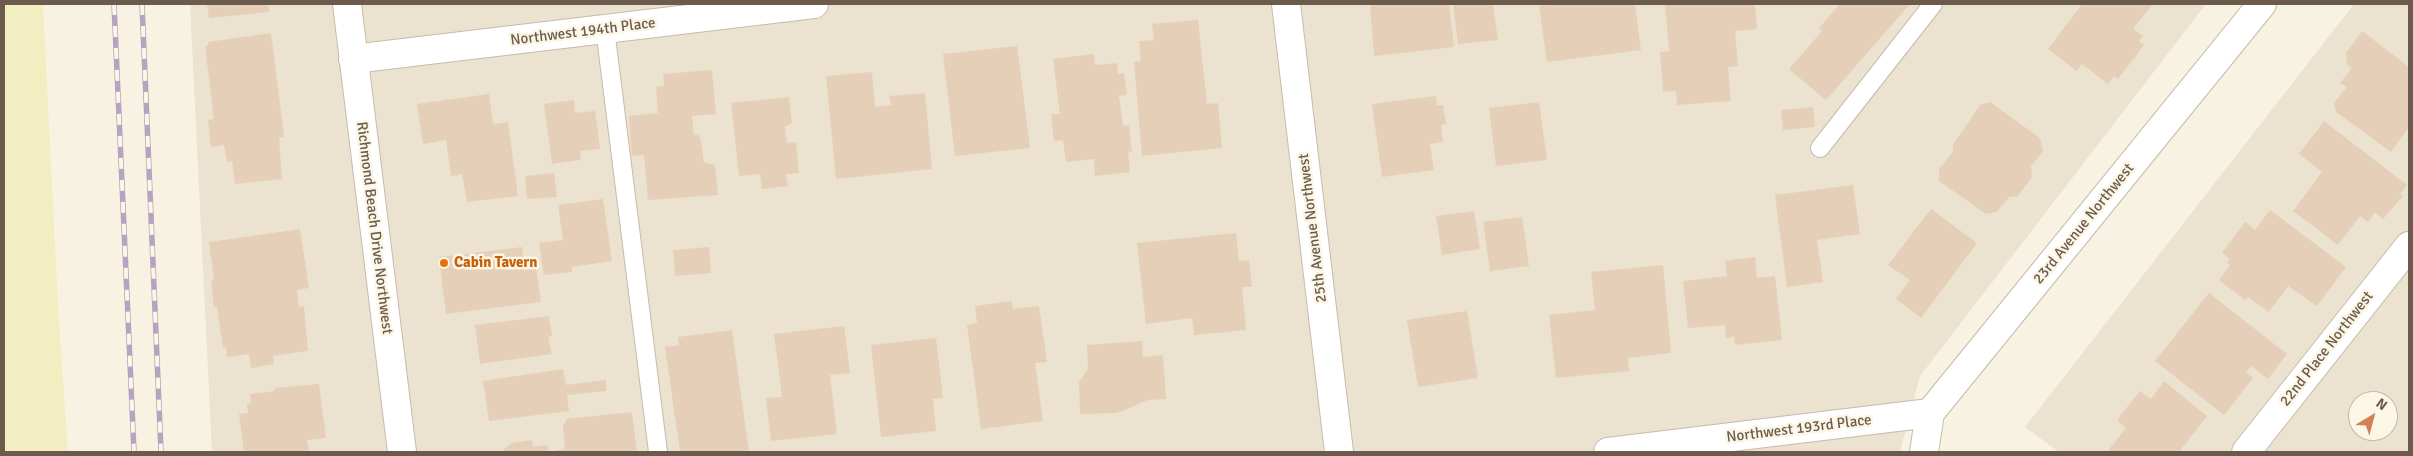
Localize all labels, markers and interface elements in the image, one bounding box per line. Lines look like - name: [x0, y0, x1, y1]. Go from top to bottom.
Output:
- street label: Northwest 194th Place: [509, 14, 657, 50]
- street label: Richmond Beach Drive Northwest: [352, 121, 396, 335]
- street label: 25th Avenue Northwest: [1295, 152, 1331, 304]
- street label: 23rd Avenue Northwest: [2030, 160, 2138, 288]
- place label: Cabin Tavern: [454, 254, 538, 272]
- marker: Cabin Tavern: [438, 257, 450, 269]
- street label: 22nd Place Northwest: [2277, 288, 2377, 410]
- north arrow: [2348, 391, 2398, 441]
- text: N: [2373, 395, 2391, 414]
- street label: Northwest 193rd Place: [1725, 411, 1873, 447]

